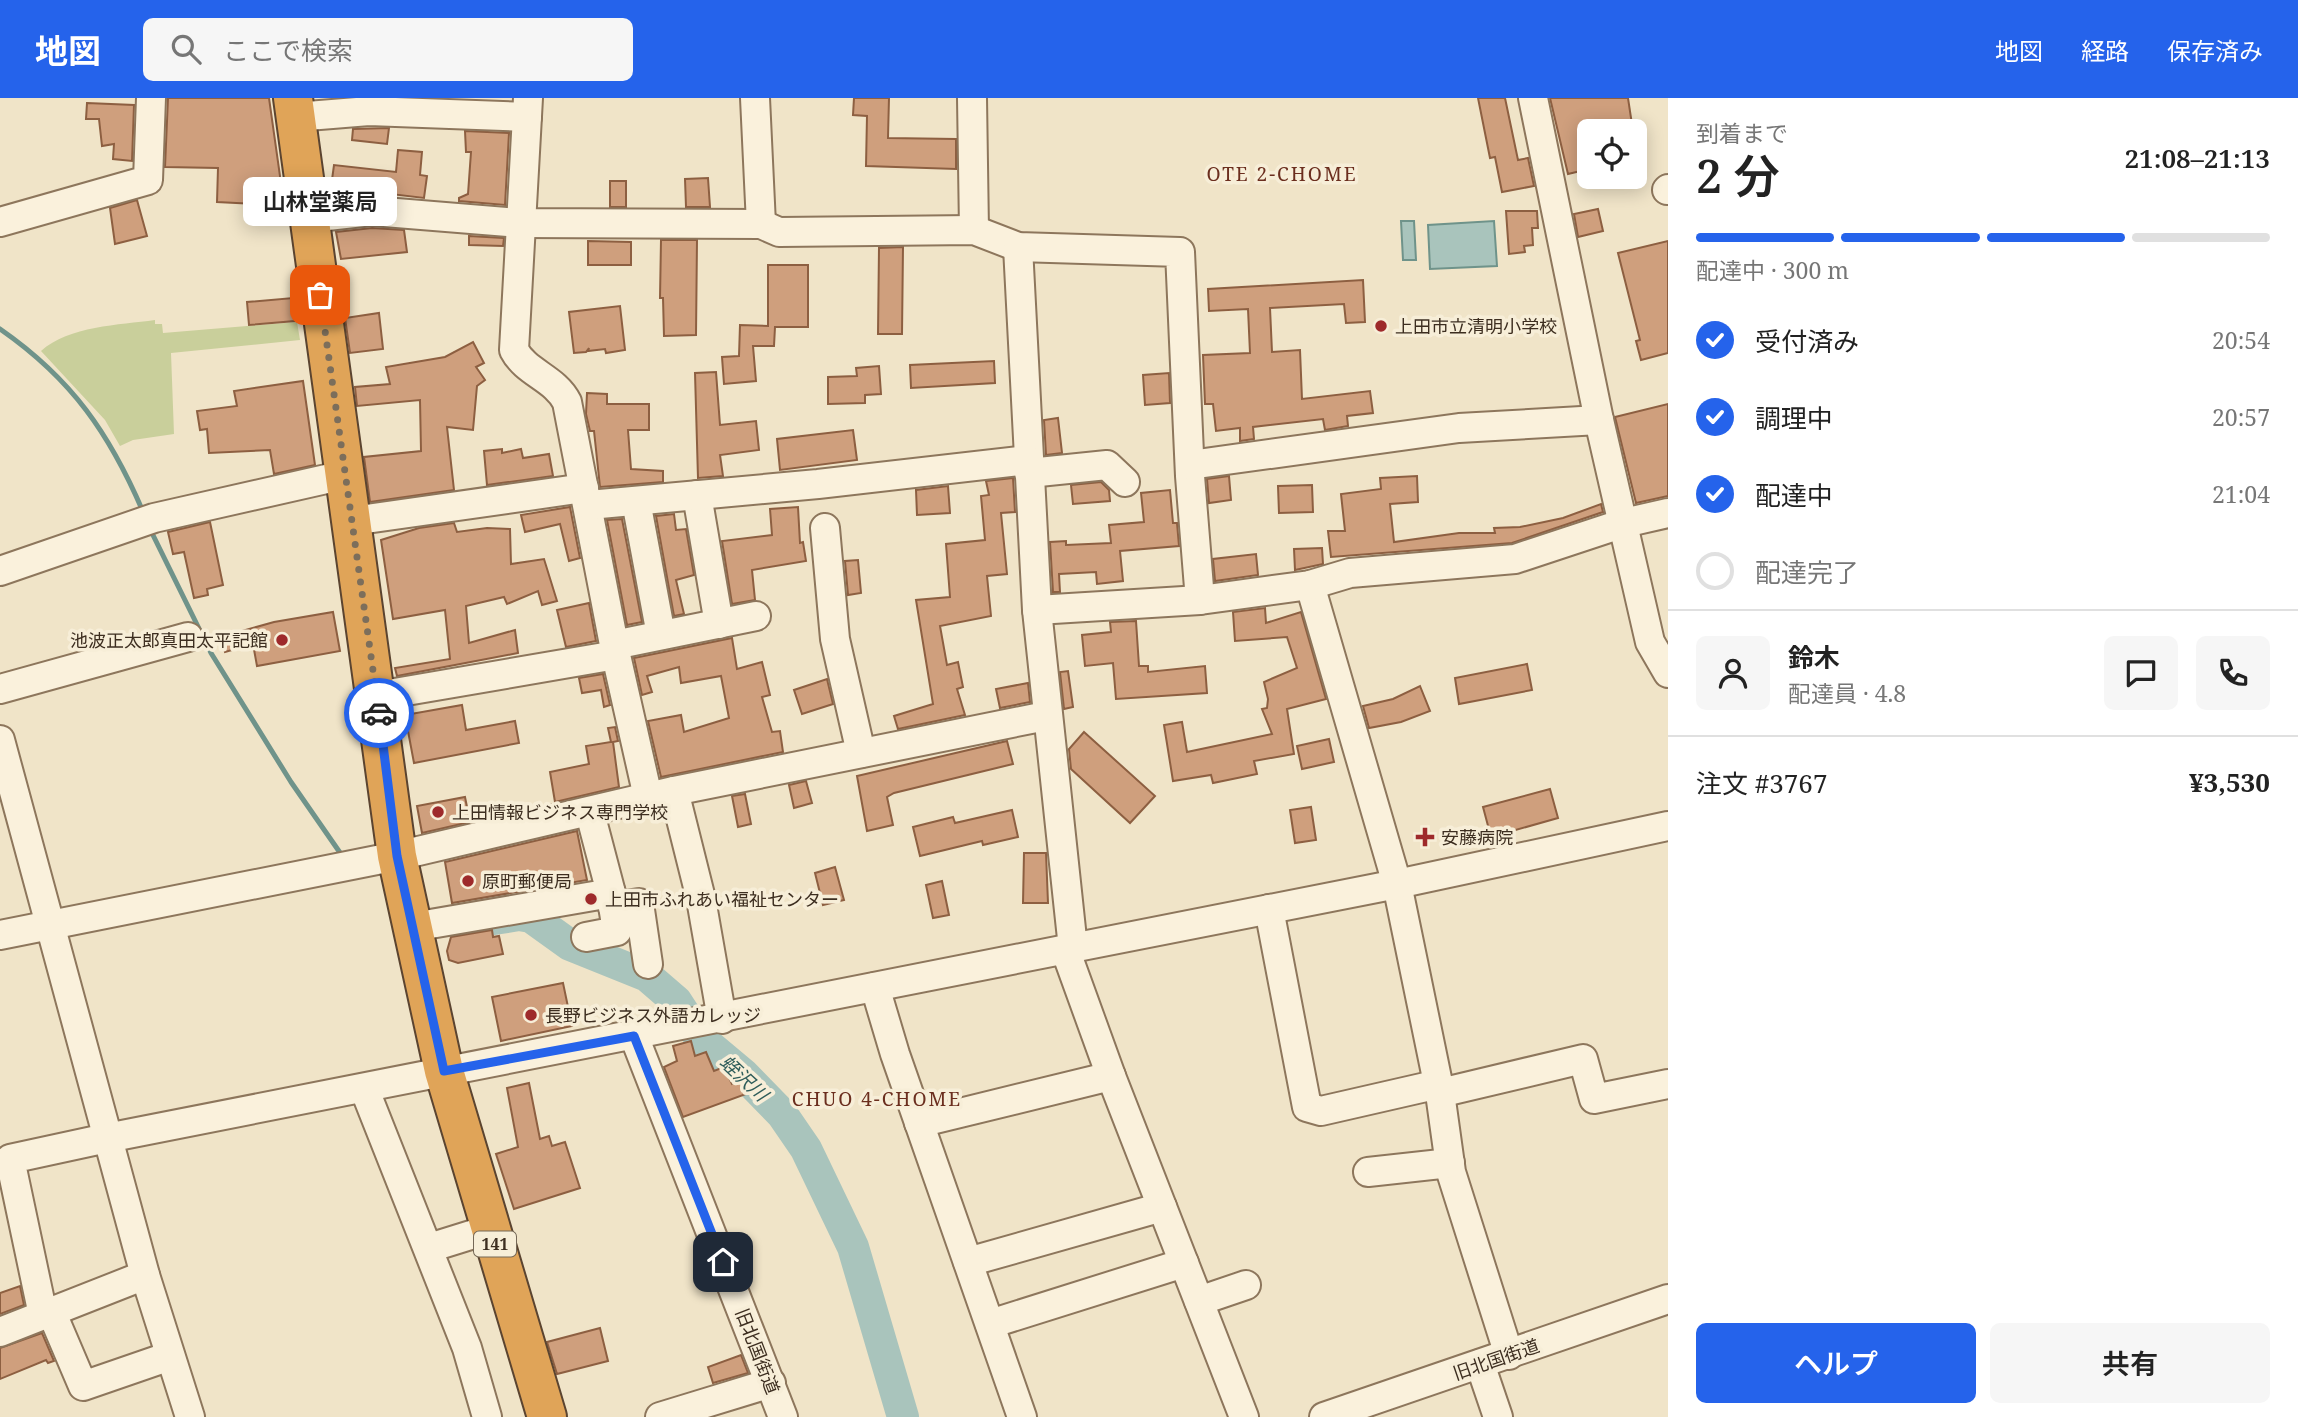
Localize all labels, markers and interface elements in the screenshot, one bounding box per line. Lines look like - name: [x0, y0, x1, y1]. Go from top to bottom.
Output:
- search box: [143, 18, 633, 81]
- text: 地図: [35, 28, 101, 73]
- icon: search: [167, 30, 205, 68]
- text: ここで検索: [223, 32, 353, 68]
- text: 地図: [1995, 34, 2043, 67]
- text: 経路: [2081, 34, 2129, 67]
- text: 保存済み: [2167, 34, 2263, 67]
- text: 到着まで: [1696, 117, 1788, 149]
- map controls: [1577, 119, 1647, 189]
- button: locate: [1577, 119, 1647, 189]
- text: 21:08–21:13: [2124, 140, 2270, 176]
- text: 2 分: [1696, 144, 1780, 206]
- district label: OTE 2-CHOME: [1206, 161, 1358, 187]
- callout: 山林堂薬局: [243, 176, 397, 225]
- text: 山林堂薬局: [263, 185, 378, 217]
- text: 配達中 · 300 m: [1696, 254, 1849, 286]
- pin: [290, 265, 350, 325]
- icon: bag: [301, 276, 339, 314]
- place label: 上田市立清明小学校: [1395, 314, 1557, 338]
- marker: 上田市立清明小学校: [1373, 318, 1389, 334]
- icon: check: [1696, 321, 1734, 359]
- text: 受付済み: [1755, 323, 1859, 359]
- text: 20:54: [2212, 324, 2270, 356]
- icon: check: [1696, 398, 1734, 436]
- text: 調理中: [1755, 400, 1833, 436]
- text: 20:57: [2212, 401, 2270, 433]
- icon: check: [1696, 475, 1734, 513]
- text: 配達中: [1755, 477, 1833, 513]
- text: 21:04: [2212, 478, 2270, 510]
- text: 配達完了: [1755, 554, 1859, 590]
- place label: 池波正太郎真田太平記館: [70, 628, 268, 652]
- marker: 池波正太郎真田太平記館: [274, 632, 290, 648]
- button: person: [1696, 636, 1770, 710]
- button: chat: [2104, 636, 2178, 710]
- button: phone: [2196, 636, 2270, 710]
- text: 鈴木: [1788, 639, 1840, 675]
- text: 配達員 · 4.8: [1788, 677, 1906, 709]
- courier: [344, 678, 414, 748]
- icon: car: [360, 694, 398, 732]
- text: ¥3,530: [2189, 764, 2270, 800]
- text: 注文 #3767: [1696, 765, 1827, 801]
- place label: 上田情報ビジネス専門学校: [452, 800, 668, 824]
- marker: 上田情報ビジネス専門学校: [430, 804, 446, 820]
- place label: 安藤病院: [1441, 825, 1513, 849]
- marker: 安藤病院: [1415, 827, 1435, 847]
- place label: 原町郵便局: [482, 869, 572, 893]
- marker: 原町郵便局: [460, 873, 476, 889]
- place label: 上田市ふれあい福祉センター: [605, 887, 839, 911]
- marker: 上田市ふれあい福祉センター: [583, 891, 599, 907]
- place label: 長野ビジネス外語カレッジ: [545, 1003, 761, 1027]
- marker: 長野ビジネス外語カレッジ: [523, 1007, 539, 1023]
- water label: 蛭沢川: [714, 1049, 775, 1108]
- district label: CHUO 4-CHOME: [792, 1086, 962, 1112]
- road number: 141: [474, 1232, 516, 1256]
- pin: [693, 1232, 753, 1292]
- icon: home: [704, 1243, 742, 1281]
- street label: 旧北国街道: [731, 1305, 785, 1397]
- button: ヘルプ: [1696, 1323, 1976, 1403]
- button: 共有: [1990, 1323, 2270, 1403]
- street label: 旧北国街道: [1450, 1333, 1542, 1385]

